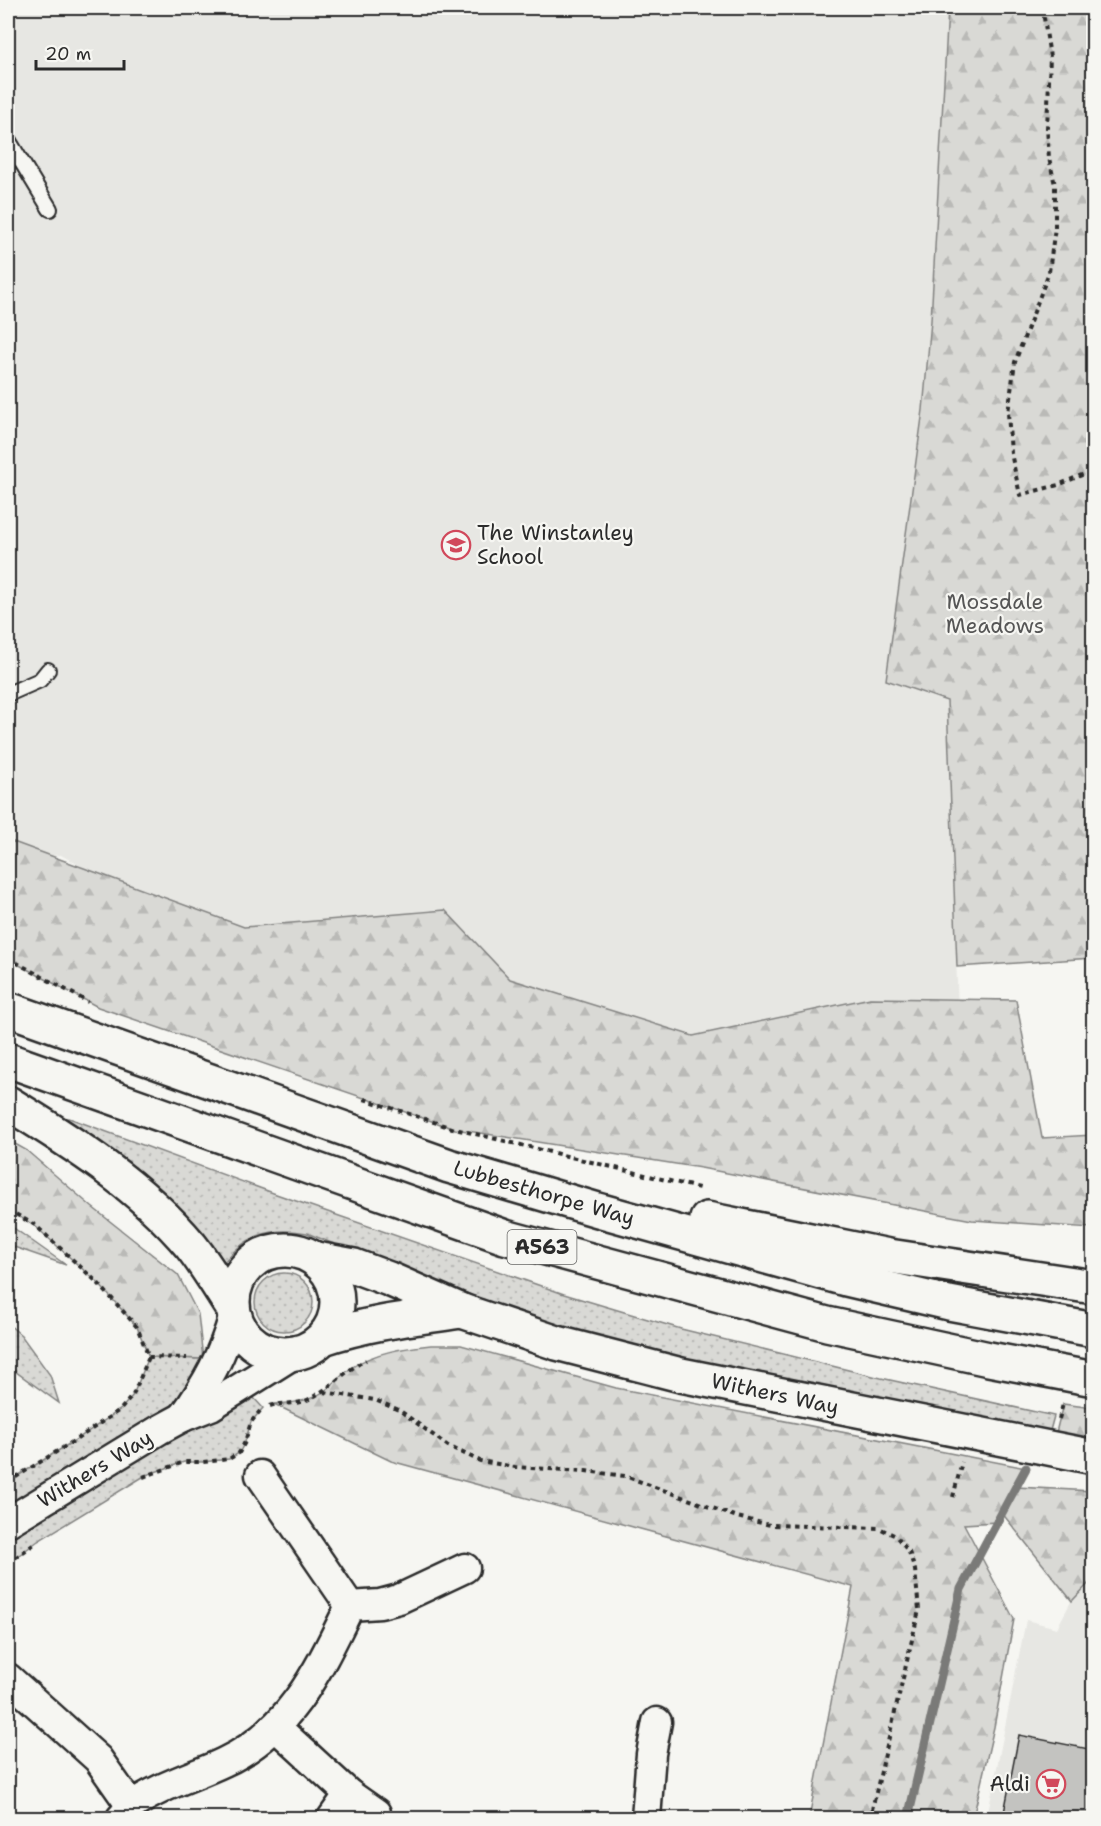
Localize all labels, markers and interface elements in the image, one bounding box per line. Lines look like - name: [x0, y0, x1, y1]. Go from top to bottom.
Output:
- scale bar: [36, 33, 124, 71]
- text: 20 m: [45, 42, 91, 66]
- place label: The Winstanley School: [477, 519, 634, 571]
- school or university icon: The Winstanley School: [440, 529, 472, 561]
- park label: Mossdale Meadows: [946, 588, 1044, 640]
- street label: Lubbesthorpe Way: [450, 1154, 638, 1232]
- road number: A563: [508, 1230, 576, 1264]
- street label: Withers Way: [709, 1367, 841, 1421]
- street label: Withers Way: [32, 1424, 158, 1514]
- supermarket icon: Aldi: [1035, 1768, 1067, 1800]
- place label: Aldi: [990, 1770, 1030, 1798]

